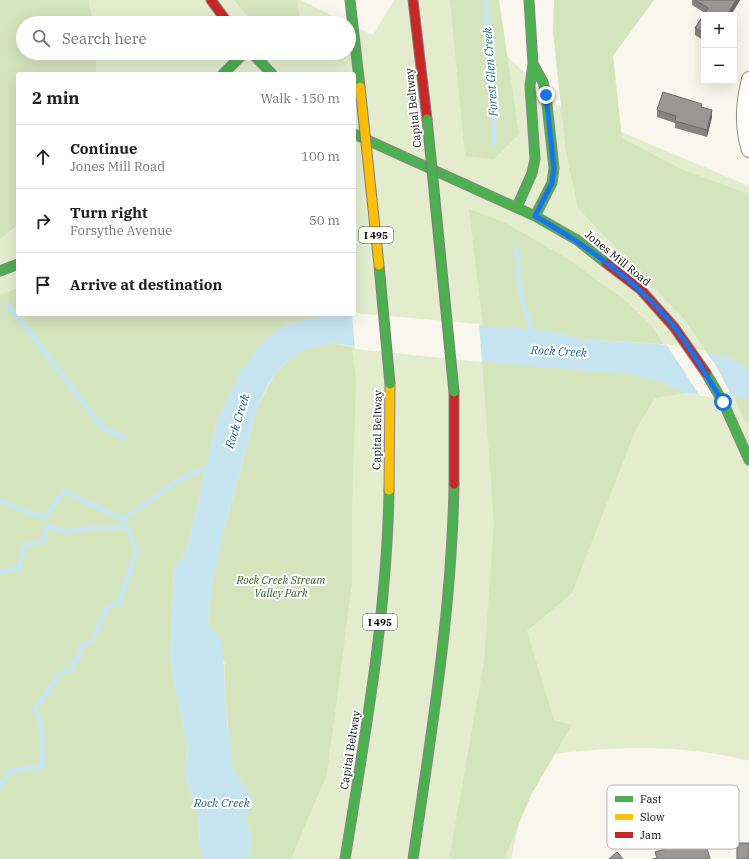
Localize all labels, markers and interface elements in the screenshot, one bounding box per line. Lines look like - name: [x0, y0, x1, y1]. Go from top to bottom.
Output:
- map controls: [701, 12, 737, 84]
- button: +: [701, 12, 737, 48]
- search box: [16, 16, 356, 60]
- water label: Forest Glen Creek: [479, 26, 501, 118]
- icon: search: [30, 27, 52, 49]
- text: Search here: [62, 29, 147, 48]
- button: −: [701, 48, 737, 84]
- street label: Capital Beltway: [402, 68, 424, 148]
- route end: [537, 86, 555, 104]
- text: 2 min: [32, 87, 80, 109]
- text: Walk · 150 m: [261, 90, 340, 107]
- text: Continue: [70, 139, 137, 158]
- icon: ahead: [32, 146, 54, 168]
- text: 100 m: [301, 148, 340, 165]
- text: Jones Mill Road: [70, 158, 165, 175]
- text: Turn right: [70, 203, 148, 222]
- icon: right: [32, 210, 54, 232]
- text: 50 m: [309, 212, 340, 229]
- text: Forsythe Avenue: [70, 222, 172, 239]
- road number: I 495: [359, 227, 393, 243]
- street label: Jones Mill Road: [582, 227, 654, 289]
- icon: arrive: [32, 274, 54, 296]
- text: Arrive at destination: [70, 275, 222, 294]
- water label: Rock Creek: [529, 342, 588, 360]
- street label: Capital Beltway: [369, 390, 385, 470]
- water label: Rock Creek: [221, 391, 253, 451]
- route start: [714, 393, 732, 411]
- park label: Rock Creek Stream Valley Park: [236, 573, 326, 600]
- road number: I 495: [363, 614, 397, 630]
- street label: Capital Beltway: [337, 709, 363, 790]
- legend: [607, 785, 739, 849]
- text: Fast: [640, 792, 662, 806]
- water label: Rock Creek: [193, 795, 251, 810]
- text: Slow: [640, 810, 665, 824]
- text: Jam: [640, 828, 662, 842]

